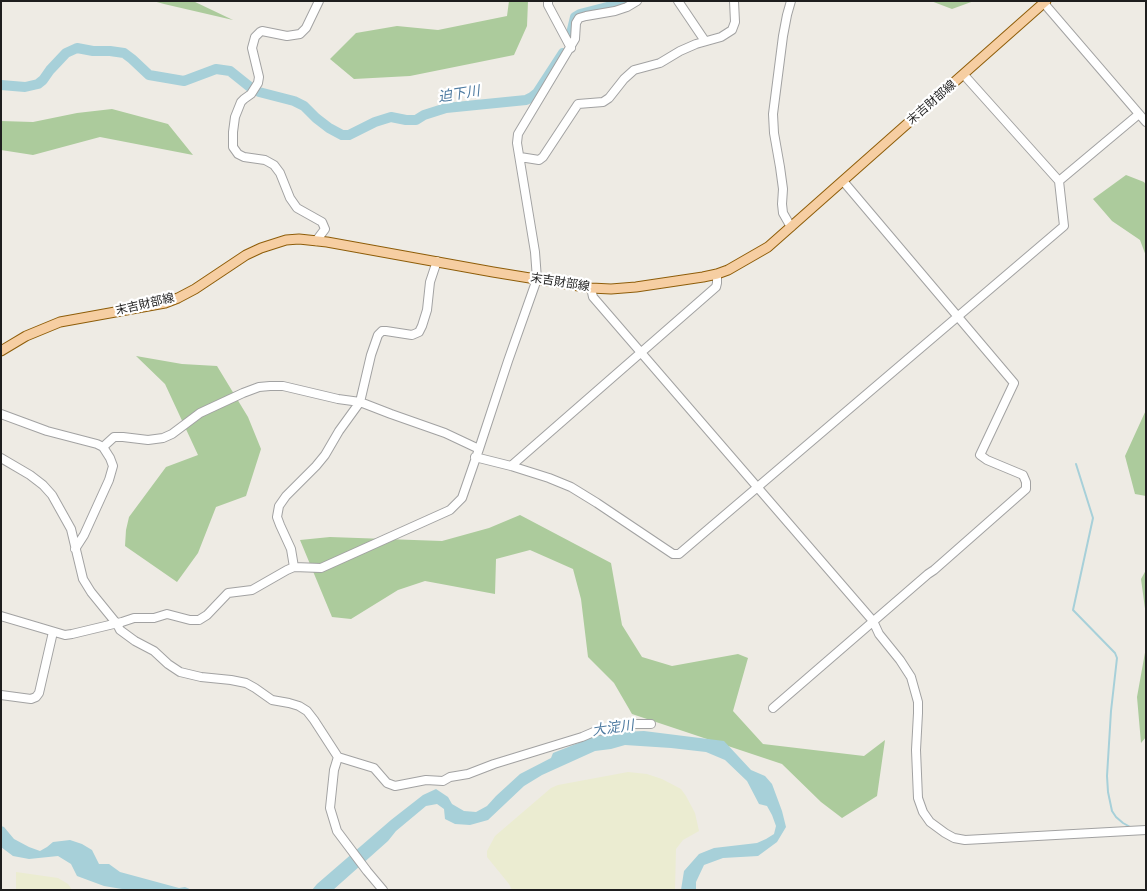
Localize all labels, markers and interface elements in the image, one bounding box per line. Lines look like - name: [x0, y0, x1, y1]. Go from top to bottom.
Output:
- street label: 末吉財部線: [905, 78, 959, 128]
- water label: 迫下川: [437, 83, 481, 107]
- street label: 末吉財部線: [529, 271, 591, 295]
- street label: 末吉財部線: [114, 291, 176, 319]
- water label: 大淀川: [591, 718, 635, 740]

